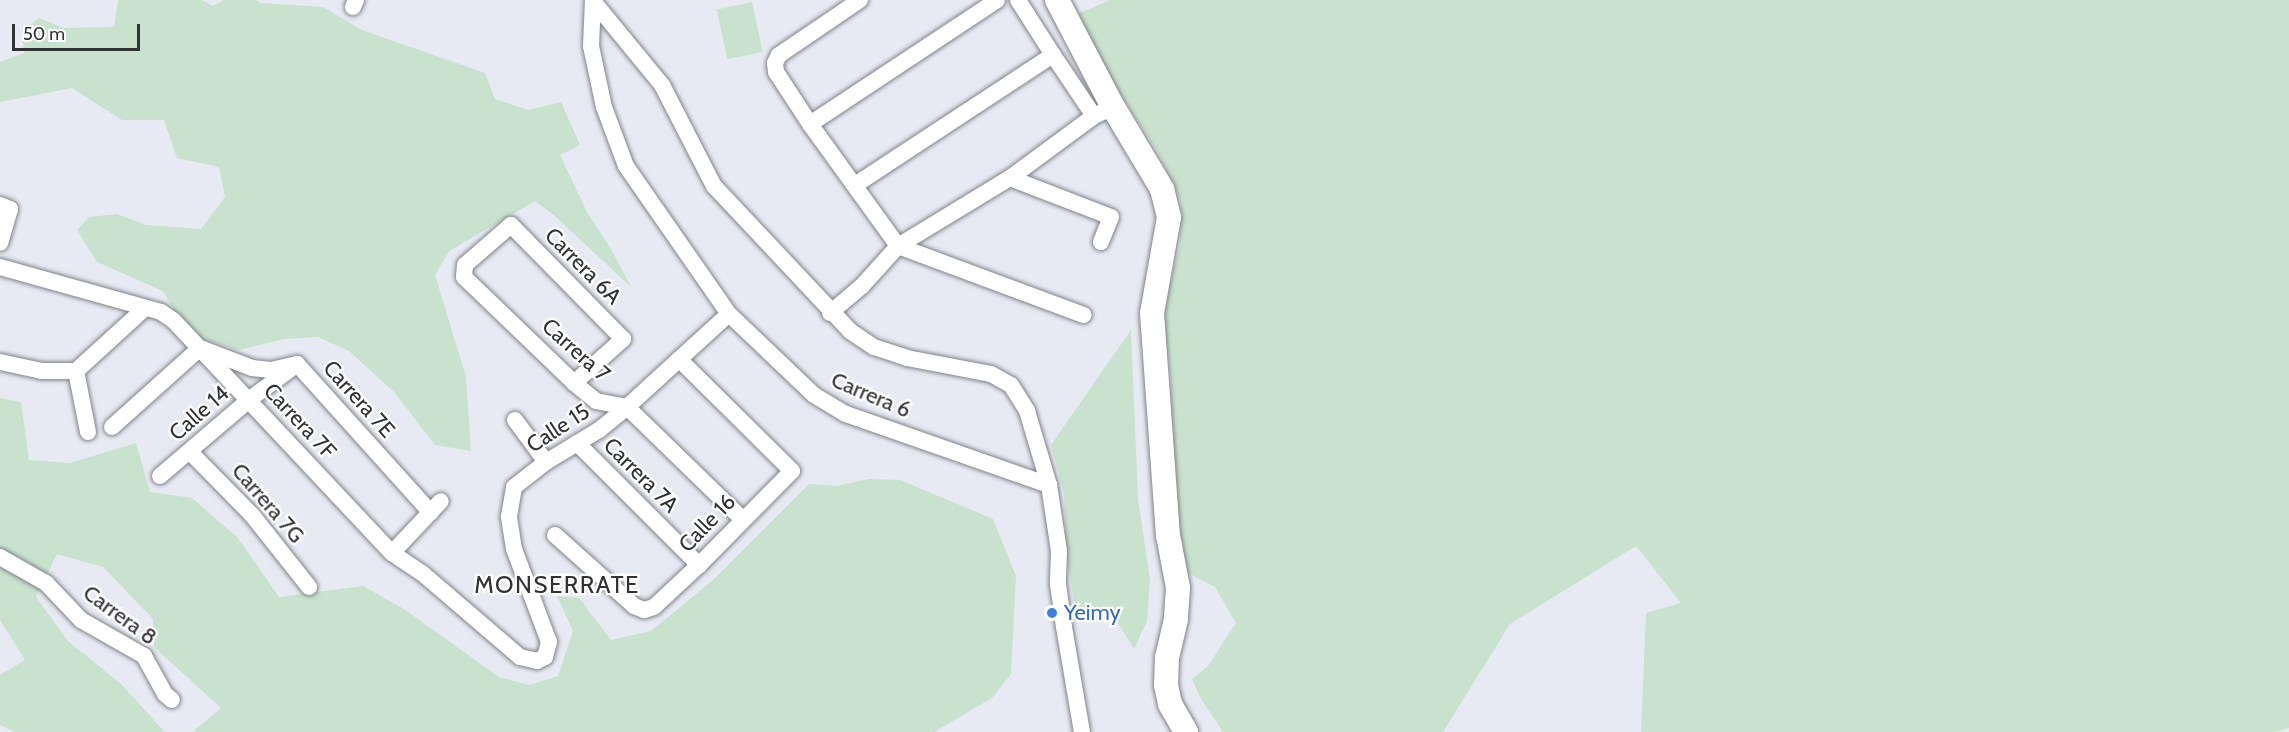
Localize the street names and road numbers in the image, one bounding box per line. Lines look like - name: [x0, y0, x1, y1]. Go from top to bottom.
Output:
- street label: Carrera 6A: [539, 222, 627, 310]
- street label: Carrera 7: [537, 313, 615, 387]
- street label: Carrera 7E: [318, 355, 400, 443]
- street label: Carrera 6: [827, 366, 915, 424]
- street label: Carrera 7F: [258, 378, 342, 464]
- street label: Calle 14: [164, 380, 234, 446]
- street label: Calle 15: [522, 398, 594, 458]
- street label: Carrera 7A: [598, 432, 684, 518]
- street label: Carrera 7G: [226, 458, 310, 548]
- street label: Calle 16: [673, 489, 741, 557]
- street label: Carrera 8: [78, 579, 162, 651]

